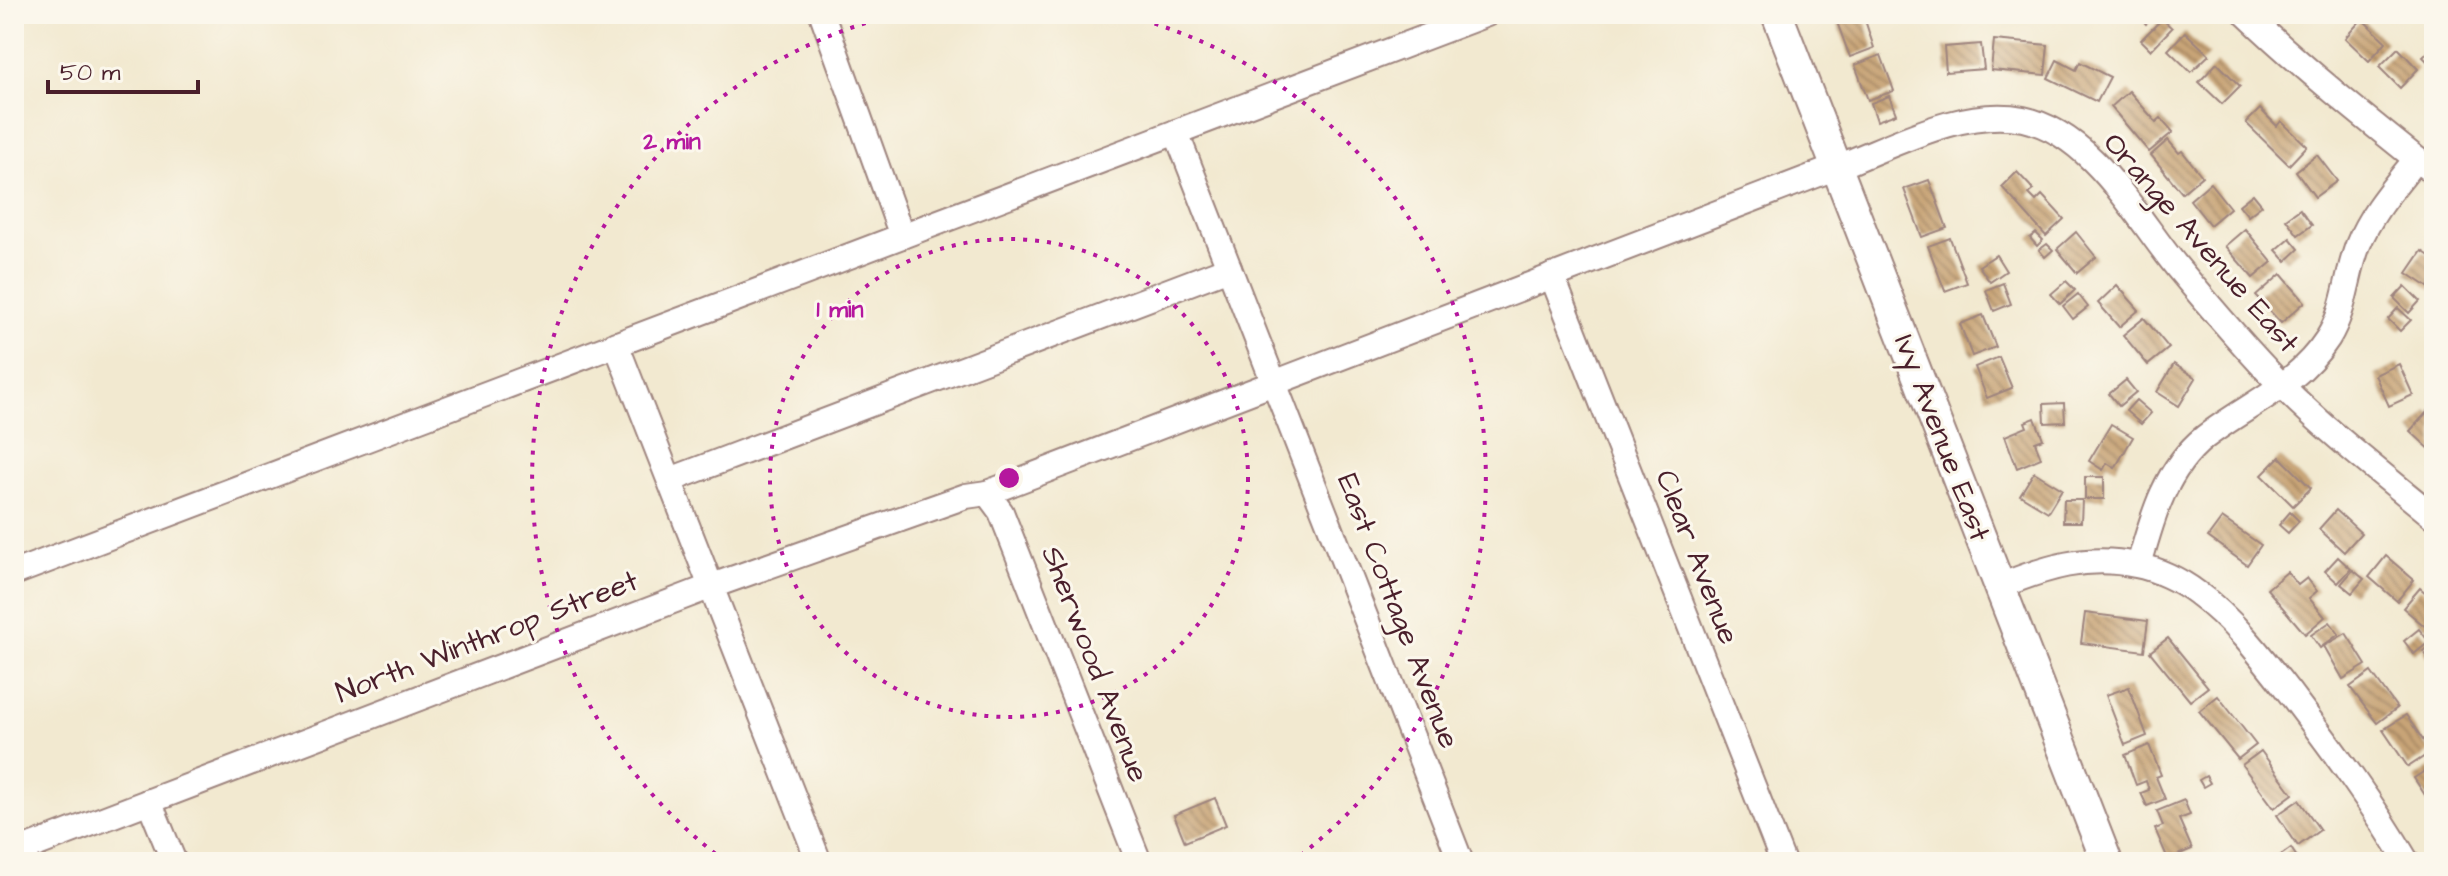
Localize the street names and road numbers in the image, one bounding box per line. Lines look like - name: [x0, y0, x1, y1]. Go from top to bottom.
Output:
- street label: Orange Avenue East: [2092, 123, 2309, 363]
- street label: Ivy Avenue East: [1882, 329, 2001, 548]
- street label: Clear Avenue: [1645, 464, 1749, 650]
- street label: East Cottage Avenue: [1325, 468, 1470, 755]
- street label: Sherwood Avenue: [1031, 540, 1159, 788]
- street label: North Winthrop Street: [330, 560, 644, 714]

